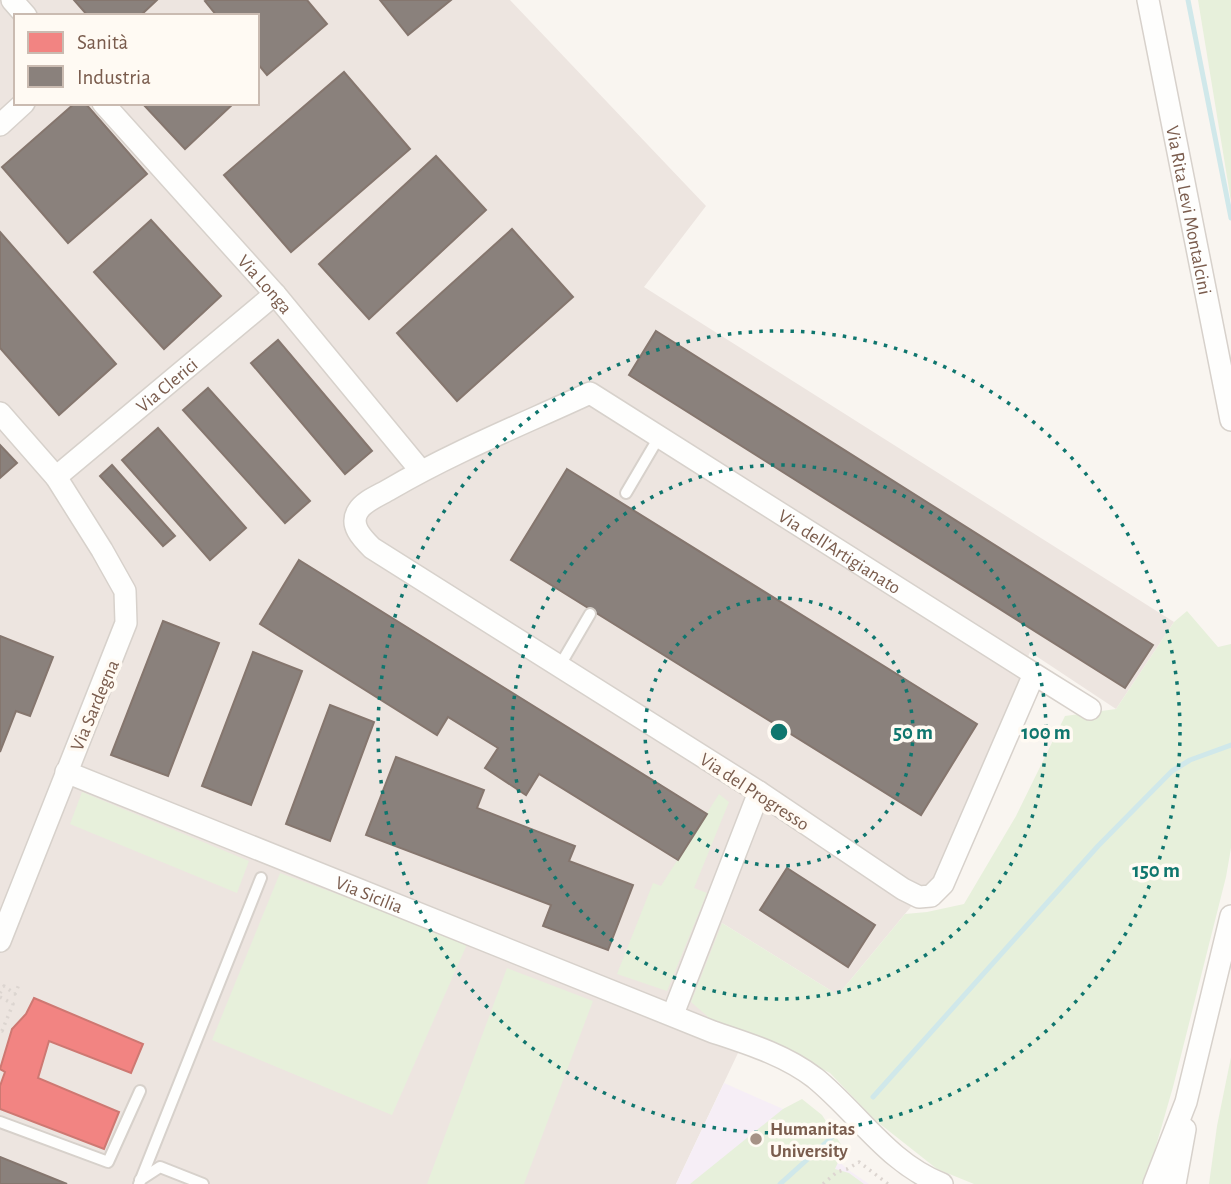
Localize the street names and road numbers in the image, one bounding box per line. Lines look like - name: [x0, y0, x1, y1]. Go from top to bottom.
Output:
- street label: Via Rita Levi Montalcini: [1162, 124, 1214, 296]
- street label: Via Longa: [233, 252, 295, 318]
- street label: Via Clerici: [133, 355, 202, 417]
- street label: Via dell'Artigianato: [774, 507, 904, 598]
- street label: Via Sardegna: [68, 657, 123, 754]
- street label: Via del Progresso: [696, 750, 812, 835]
- street label: Via Sicilia: [332, 873, 405, 917]

